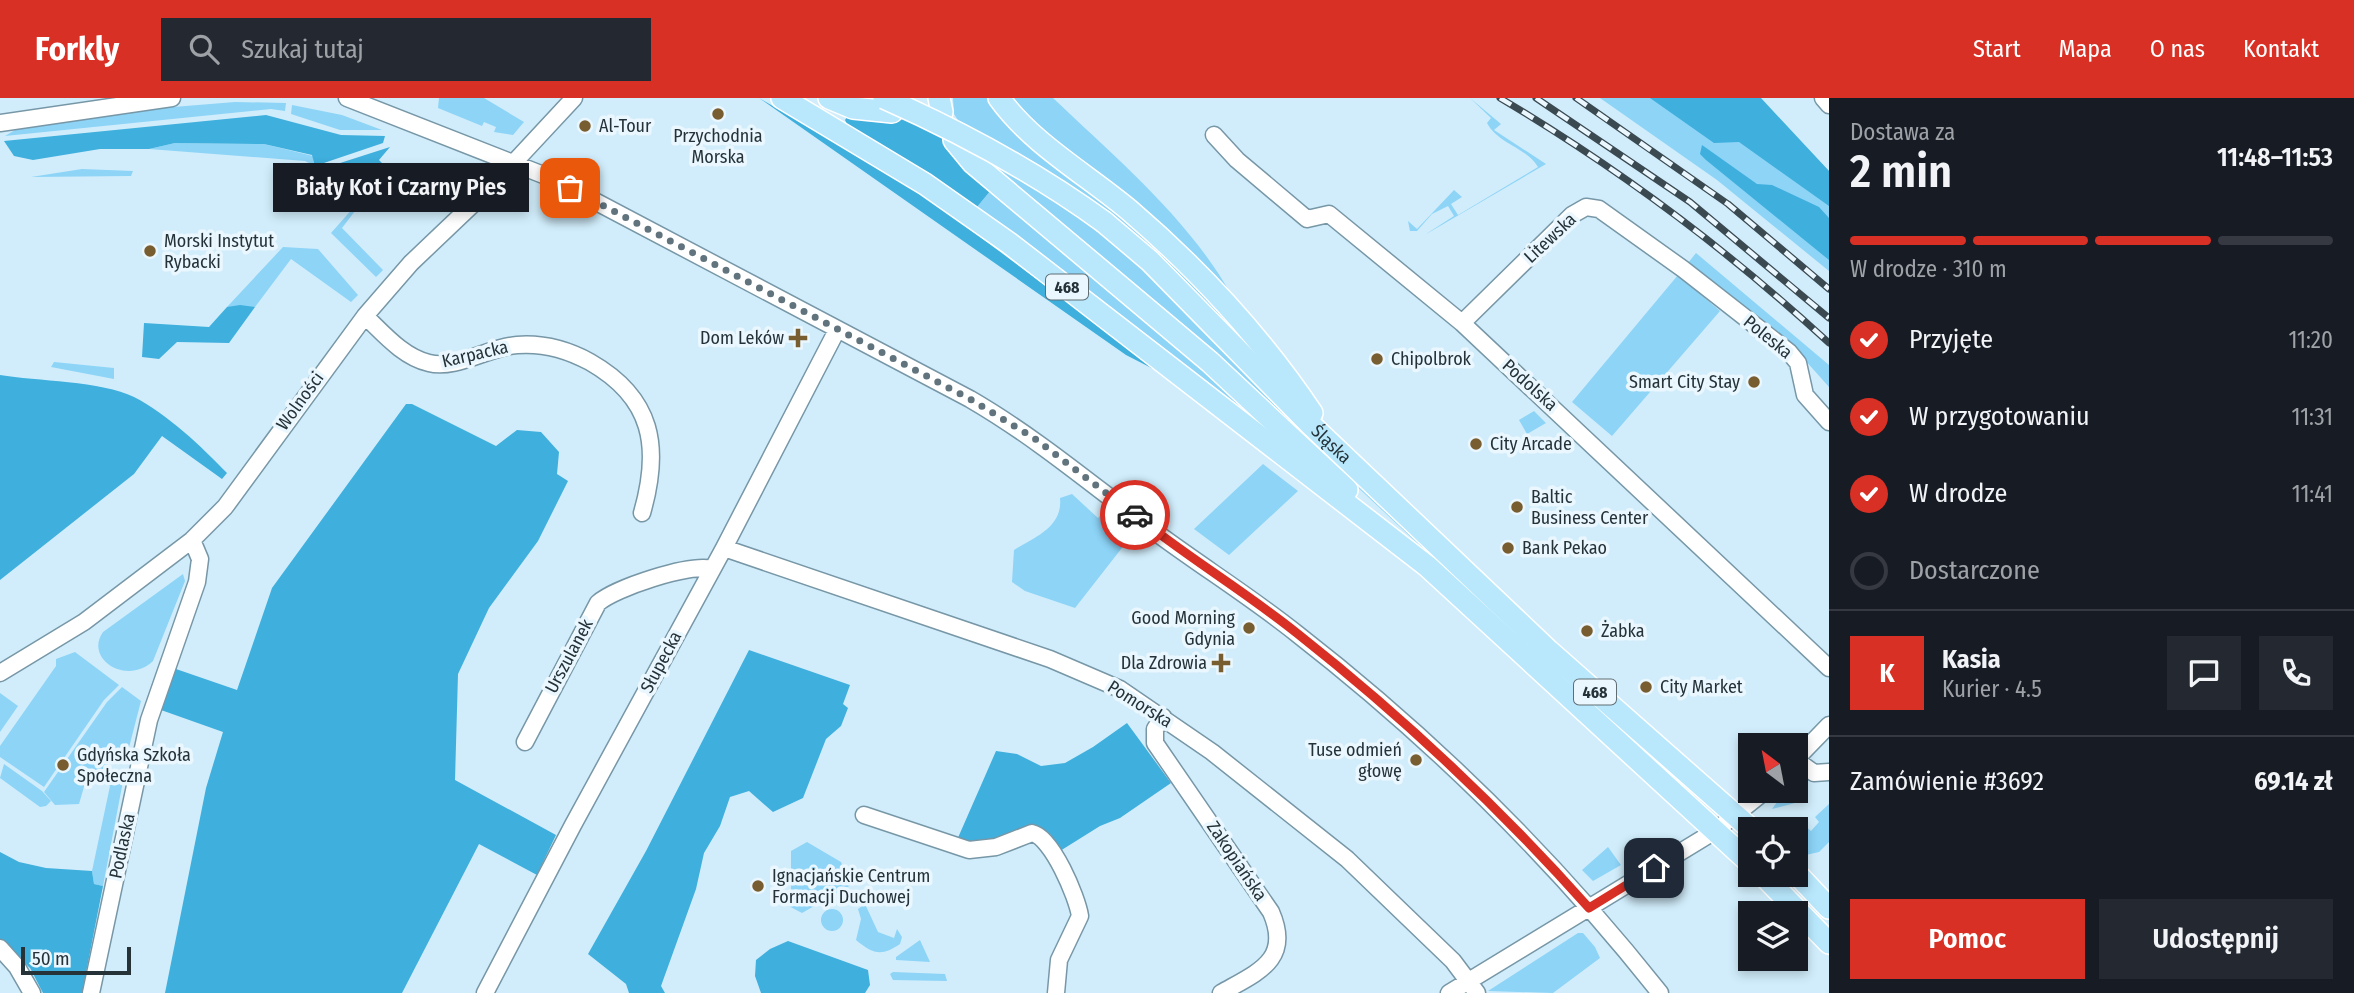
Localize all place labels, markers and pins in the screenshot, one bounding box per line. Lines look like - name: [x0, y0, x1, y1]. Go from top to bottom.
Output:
- marker: Przychodnia Morska: [710, 106, 726, 122]
- place label: Al-Tour: [599, 115, 652, 137]
- marker: Al-Tour: [577, 118, 593, 134]
- place label: Przychodnia Morska: [673, 125, 763, 168]
- pin: [540, 158, 600, 218]
- callout: Biały Kot i Czarny Pies: [272, 164, 528, 212]
- place label: Morski Instytut Rybacki: [164, 230, 274, 273]
- marker: Morski Instytut Rybacki: [142, 243, 158, 259]
- place label: Dom Leków: [700, 327, 784, 349]
- marker: Dom Leków: [790, 330, 806, 346]
- place label: Chipolbrok: [1391, 348, 1472, 370]
- marker: Chipolbrok: [1369, 351, 1385, 367]
- place label: Smart City Stay: [1629, 371, 1740, 393]
- marker: Smart City Stay: [1746, 374, 1762, 390]
- place label: City Arcade: [1490, 433, 1572, 455]
- marker: City Arcade: [1468, 436, 1484, 452]
- place label: Baltic Business Center: [1531, 486, 1649, 529]
- marker: Baltic Business Center: [1509, 499, 1525, 515]
- place label: Bank Pekao: [1522, 537, 1607, 559]
- marker: Bank Pekao: [1500, 540, 1516, 556]
- place label: Good Morning Gdynia: [1131, 607, 1236, 650]
- marker: Good Morning Gdynia: [1241, 620, 1257, 636]
- place label: Żabka: [1601, 620, 1645, 642]
- marker: Żabka: [1579, 623, 1595, 639]
- place label: Dla Zdrowia: [1121, 652, 1207, 674]
- marker: Dla Zdrowia: [1213, 655, 1229, 671]
- place label: City Market: [1660, 676, 1743, 698]
- marker: City Market: [1638, 679, 1654, 695]
- place label: Tuse odmień głowę: [1308, 739, 1402, 782]
- place label: Gdyńska Szkoła Społeczna: [77, 744, 191, 787]
- marker: Tuse odmień głowę: [1408, 752, 1424, 768]
- marker: Gdyńska Szkoła Społeczna: [55, 757, 71, 773]
- pin: [1624, 838, 1684, 898]
- place label: Ignacjańskie Centrum Formacji Duchowej: [772, 865, 930, 908]
- marker: Ignacjańskie Centrum Formacji Duchowej: [750, 878, 766, 894]

